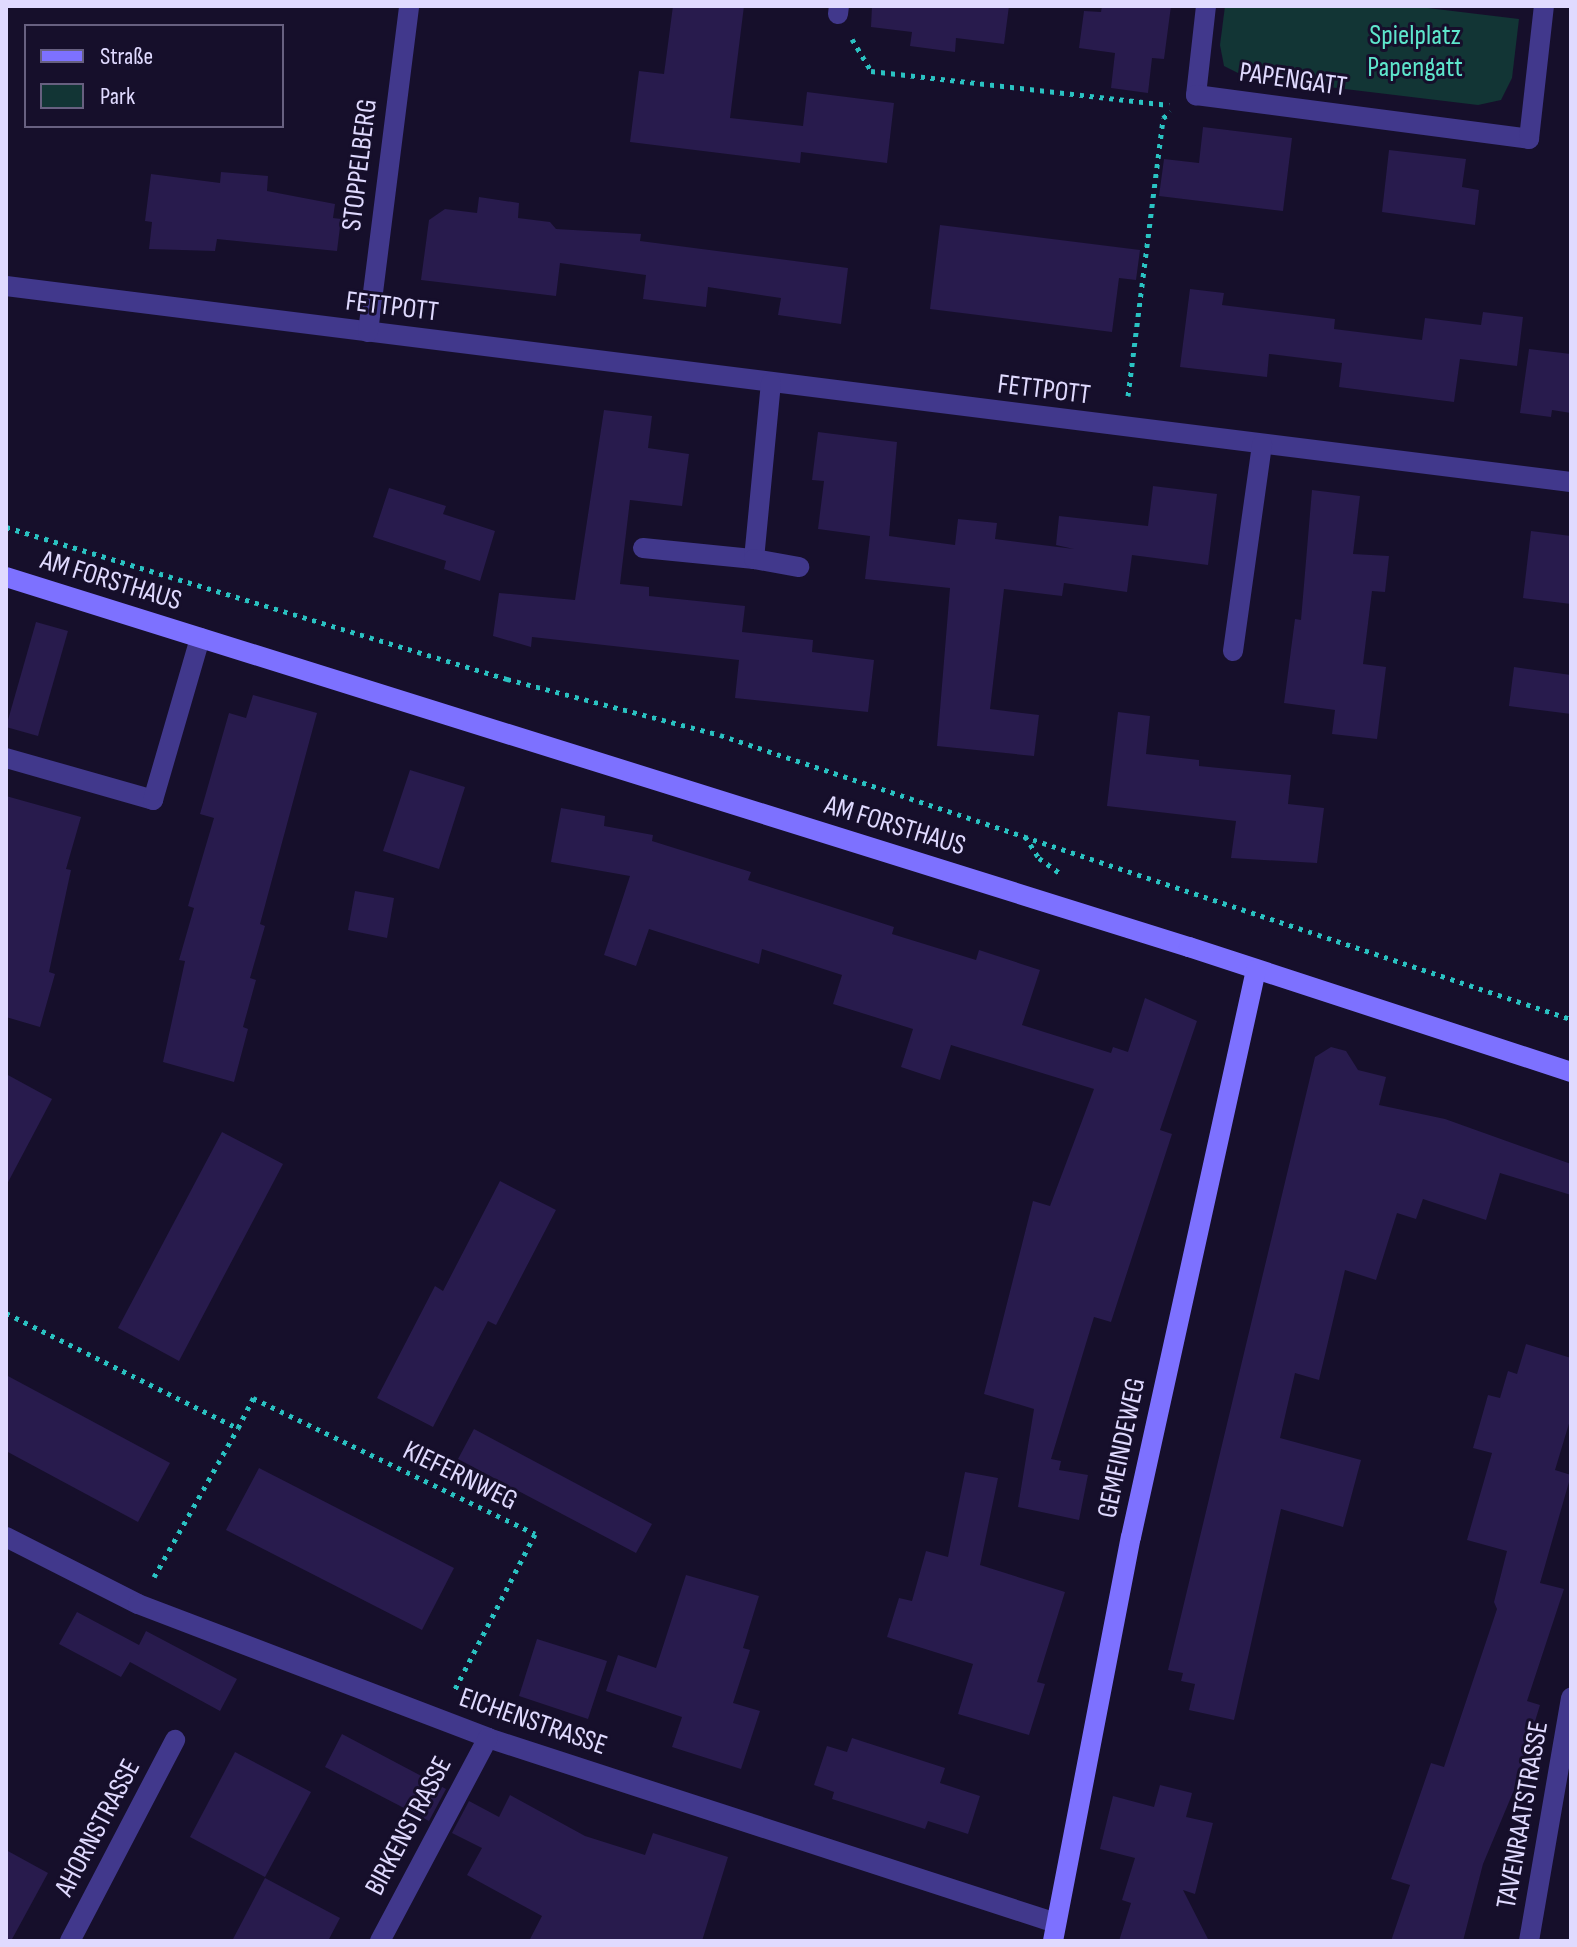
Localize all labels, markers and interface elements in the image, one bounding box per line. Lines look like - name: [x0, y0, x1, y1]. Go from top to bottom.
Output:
- park label: Spielplatz Papengatt: [1367, 19, 1463, 85]
- legend: [24, 24, 284, 128]
- text: Straße: [100, 42, 153, 71]
- street label: PAPENGATT: [1237, 56, 1349, 104]
- text: Park: [100, 82, 135, 111]
- street label: STOPPELBERG: [335, 97, 385, 233]
- street label: FETTPOTT: [344, 285, 440, 329]
- street label: FETTPOTT: [996, 368, 1092, 412]
- street label: AM FORSTHAUS: [37, 544, 185, 618]
- street label: AM FORSTHAUS: [821, 789, 969, 863]
- street label: GEMEINDEWEG: [1091, 1375, 1153, 1521]
- street label: KIEFERNWEG: [397, 1434, 523, 1518]
- street label: EICHENSTRASSE: [455, 1681, 611, 1763]
- street label: TAVENRAATSTRASSE: [1490, 1719, 1556, 1911]
- street label: BIRKENSTRASSE: [358, 1751, 460, 1901]
- street label: AHORNSTRASSE: [48, 1754, 148, 1902]

